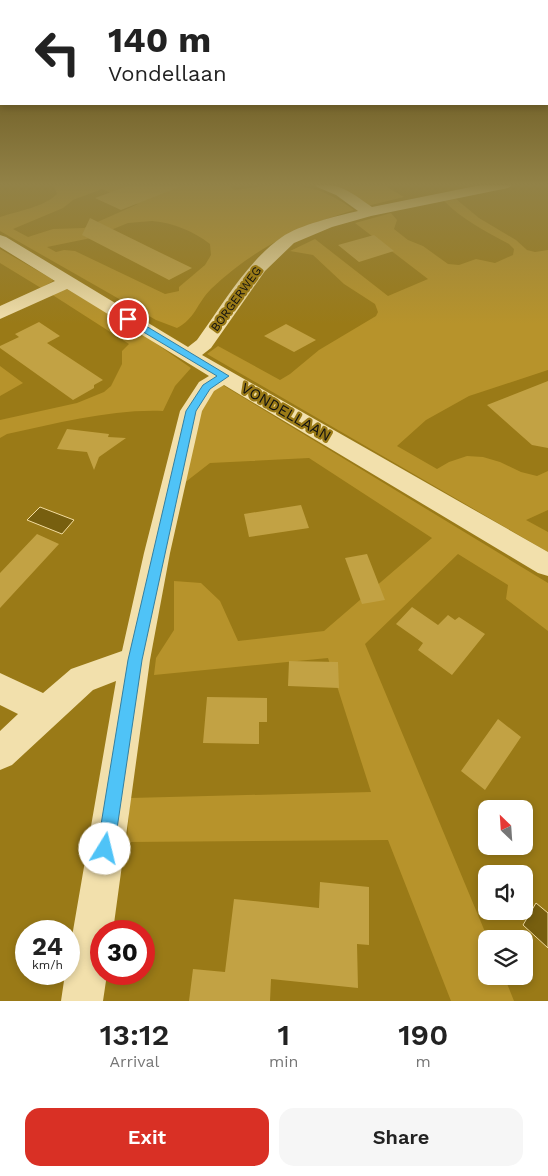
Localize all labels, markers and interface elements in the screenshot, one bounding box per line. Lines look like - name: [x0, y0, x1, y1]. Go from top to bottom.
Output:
- text: 140 m: [108, 19, 211, 61]
- icon: left: [25, 20, 90, 85]
- text: Vondellaan: [108, 61, 227, 86]
- street label: BORGERWEG: [208, 264, 264, 334]
- pin: [107, 298, 149, 340]
- icon: arrive: [114, 305, 142, 333]
- street label: VONDELLAAN: [238, 379, 334, 445]
- north arrow: [478, 800, 532, 855]
- map controls: [478, 800, 533, 985]
- position arrow: [78, 822, 130, 874]
- button: sound: [478, 865, 533, 920]
- speed limit sign: 30: [90, 920, 155, 985]
- button: layers: [478, 930, 533, 985]
- text: 24: [32, 932, 63, 961]
- text: km/h: [32, 958, 63, 972]
- text: 13:12: [100, 1017, 169, 1052]
- text: 1: [277, 1017, 290, 1052]
- text: 190: [398, 1017, 448, 1052]
- text: Arrival: [110, 1052, 159, 1071]
- text: min: [269, 1052, 298, 1071]
- text: m: [416, 1052, 431, 1071]
- button: Exit: [25, 1108, 269, 1166]
- button: Share: [279, 1108, 523, 1166]

